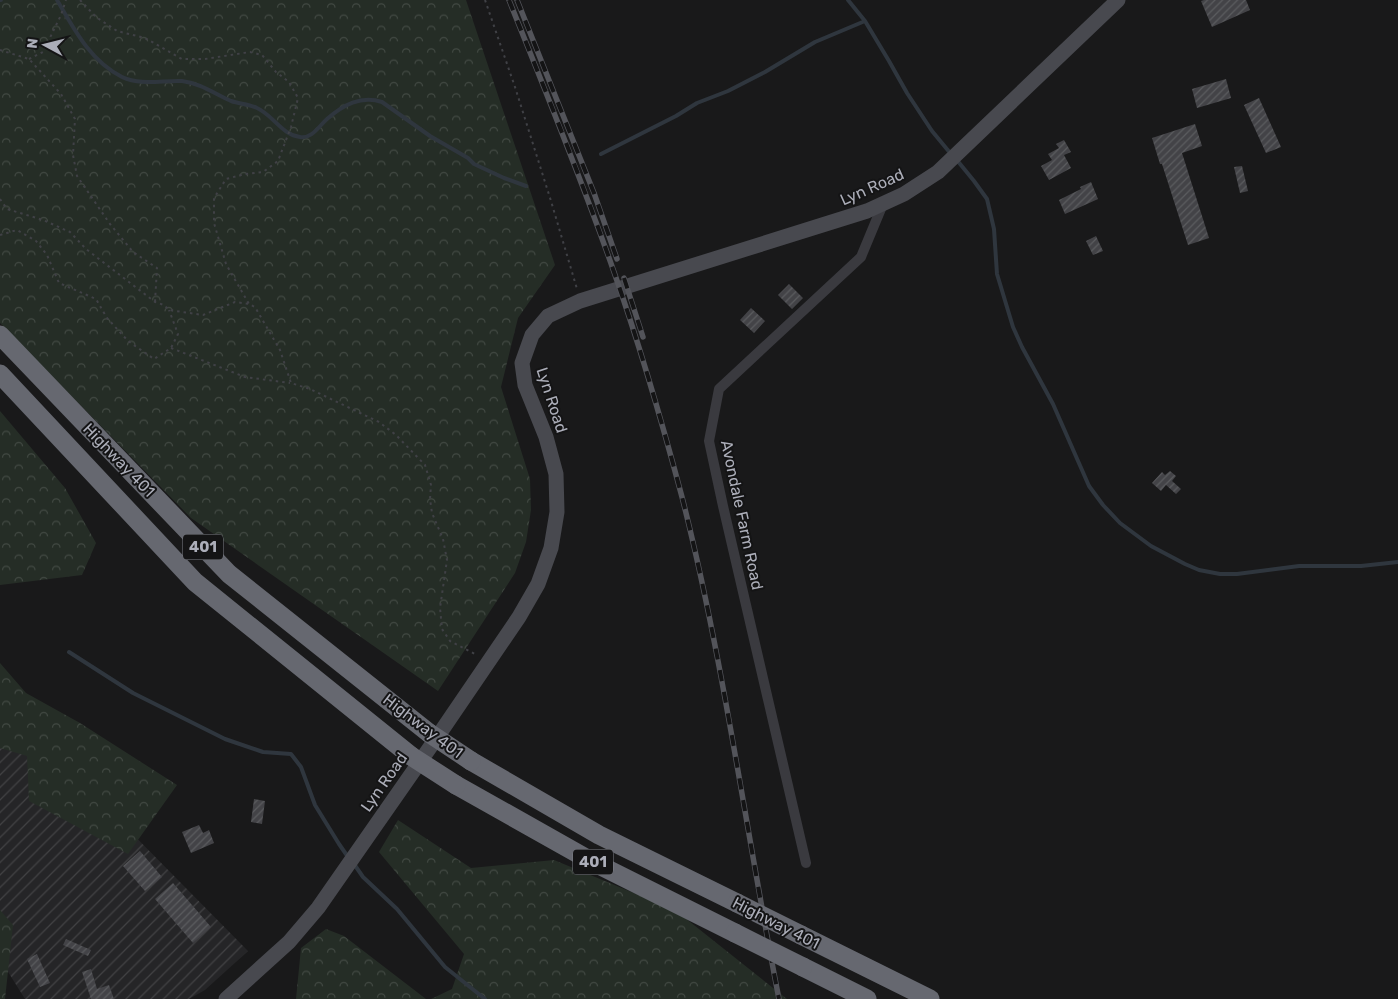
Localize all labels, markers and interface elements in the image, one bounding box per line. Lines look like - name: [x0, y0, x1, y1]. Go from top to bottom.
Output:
- north arrow: [20, 20, 70, 70]
- text: N: [24, 37, 42, 50]
- street label: Lyn Road: [837, 165, 907, 209]
- street label: Lyn Road: [532, 365, 572, 435]
- street label: Highway 401: [79, 419, 159, 501]
- street label: Avondale Farm Road: [717, 438, 767, 592]
- road number: 401: [183, 534, 223, 560]
- street label: Highway 401: [379, 690, 467, 762]
- street label: Lyn Road: [357, 749, 411, 815]
- road number: 401: [573, 850, 613, 874]
- street label: Highway 401: [729, 893, 823, 953]

